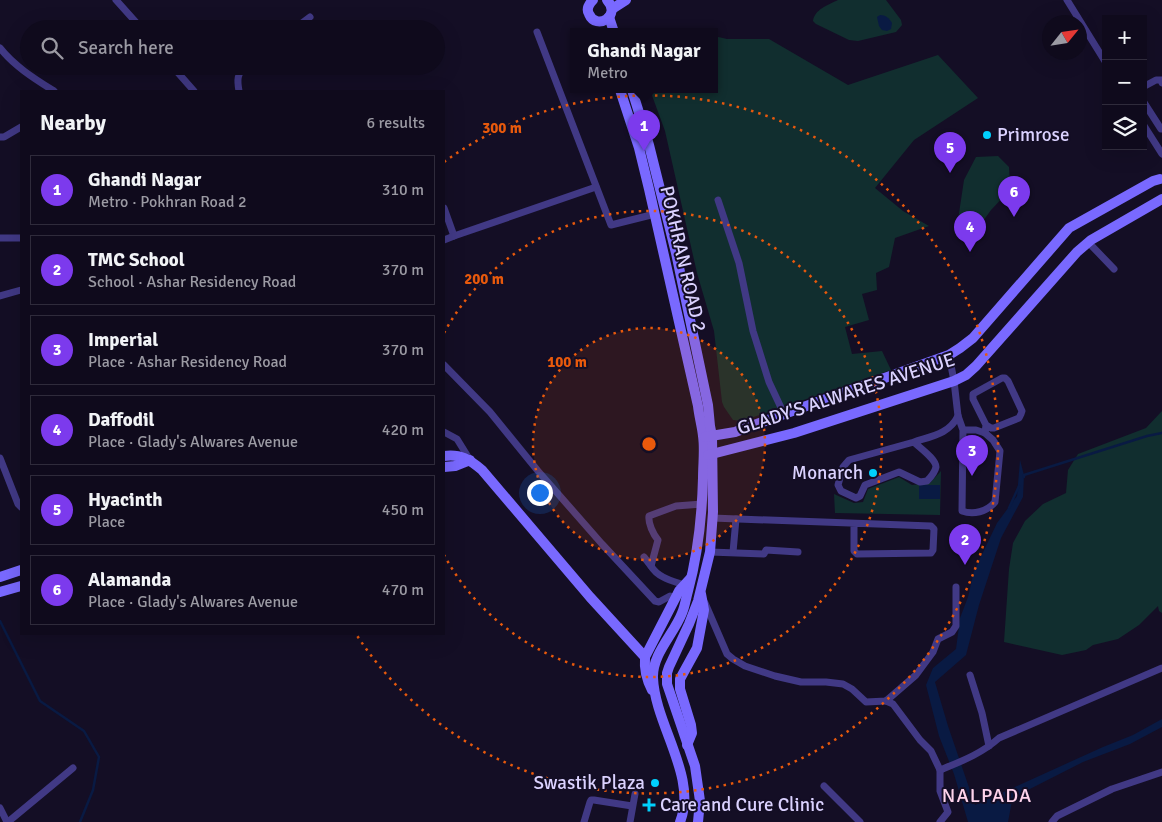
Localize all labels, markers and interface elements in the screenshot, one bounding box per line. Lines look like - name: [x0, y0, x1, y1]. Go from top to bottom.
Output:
- north arrow: [1042, 15, 1087, 60]
- map controls: [1102, 15, 1147, 150]
- button: +: [1102, 15, 1147, 60]
- search box: [20, 20, 445, 75]
- popup: [570, 28, 718, 93]
- icon: search: [38, 34, 66, 62]
- text: Search here: [78, 36, 174, 60]
- text: Ghandi Nagar: [587, 39, 701, 63]
- button: −: [1102, 60, 1147, 105]
- text: Metro: [587, 63, 628, 83]
- button: layers: [1102, 105, 1147, 150]
- text: Nearby: [40, 110, 106, 136]
- pin: 1: [628, 110, 660, 151]
- text: 6 results: [366, 113, 425, 133]
- text: 300 m: [482, 119, 522, 137]
- place label: Primrose: [997, 123, 1069, 147]
- marker: Primrose: [981, 129, 993, 141]
- pin: 5: [934, 132, 966, 173]
- text: Ghandi Nagar: [88, 168, 201, 192]
- pin: 6: [998, 176, 1030, 217]
- text: 1: [53, 180, 61, 200]
- text: 310 m: [382, 180, 424, 200]
- street label: POKHRAN ROAD 2: [655, 184, 711, 334]
- text: Metro · Pokhran Road 2: [88, 192, 247, 212]
- pin: 4: [954, 211, 986, 252]
- text: TMC School: [88, 248, 185, 272]
- text: 2: [53, 260, 61, 280]
- text: 370 m: [382, 260, 424, 280]
- text: 200 m: [464, 270, 504, 288]
- text: School · Ashar Residency Road: [88, 272, 296, 292]
- text: Imperial: [88, 328, 158, 352]
- text: 3: [53, 340, 61, 360]
- text: 370 m: [382, 340, 424, 360]
- street label: GLADY'S ALWARES AVENUE: [734, 347, 958, 441]
- text: Place · Ashar Residency Road: [88, 352, 287, 372]
- text: 100 m: [547, 353, 587, 371]
- text: Daffodil: [88, 408, 155, 432]
- text: 4: [53, 420, 61, 440]
- text: 420 m: [382, 420, 424, 440]
- text: Place · Glady's Alwares Avenue: [88, 432, 298, 452]
- centre of rings: [640, 435, 658, 453]
- pin: 3: [956, 435, 988, 476]
- place label: Monarch: [792, 461, 863, 485]
- marker: Monarch: [867, 467, 879, 479]
- your location: [527, 480, 553, 506]
- text: Hyacinth: [88, 488, 163, 512]
- text: 5: [53, 500, 61, 520]
- text: 450 m: [382, 500, 424, 520]
- text: Place: [88, 512, 125, 532]
- pin: 2: [949, 524, 981, 565]
- text: Alamanda: [88, 568, 171, 592]
- text: 6: [53, 580, 61, 600]
- text: 470 m: [382, 580, 424, 600]
- text: Place · Glady's Alwares Avenue: [88, 592, 298, 612]
- place label: Swastik Plaza: [533, 771, 645, 795]
- marker: Swastik Plaza: [649, 777, 661, 789]
- district label: NALPADA: [942, 783, 1032, 808]
- place label: Care and Cure Clinic: [660, 793, 824, 817]
- marker: Care and Cure Clinic: [642, 798, 656, 812]

